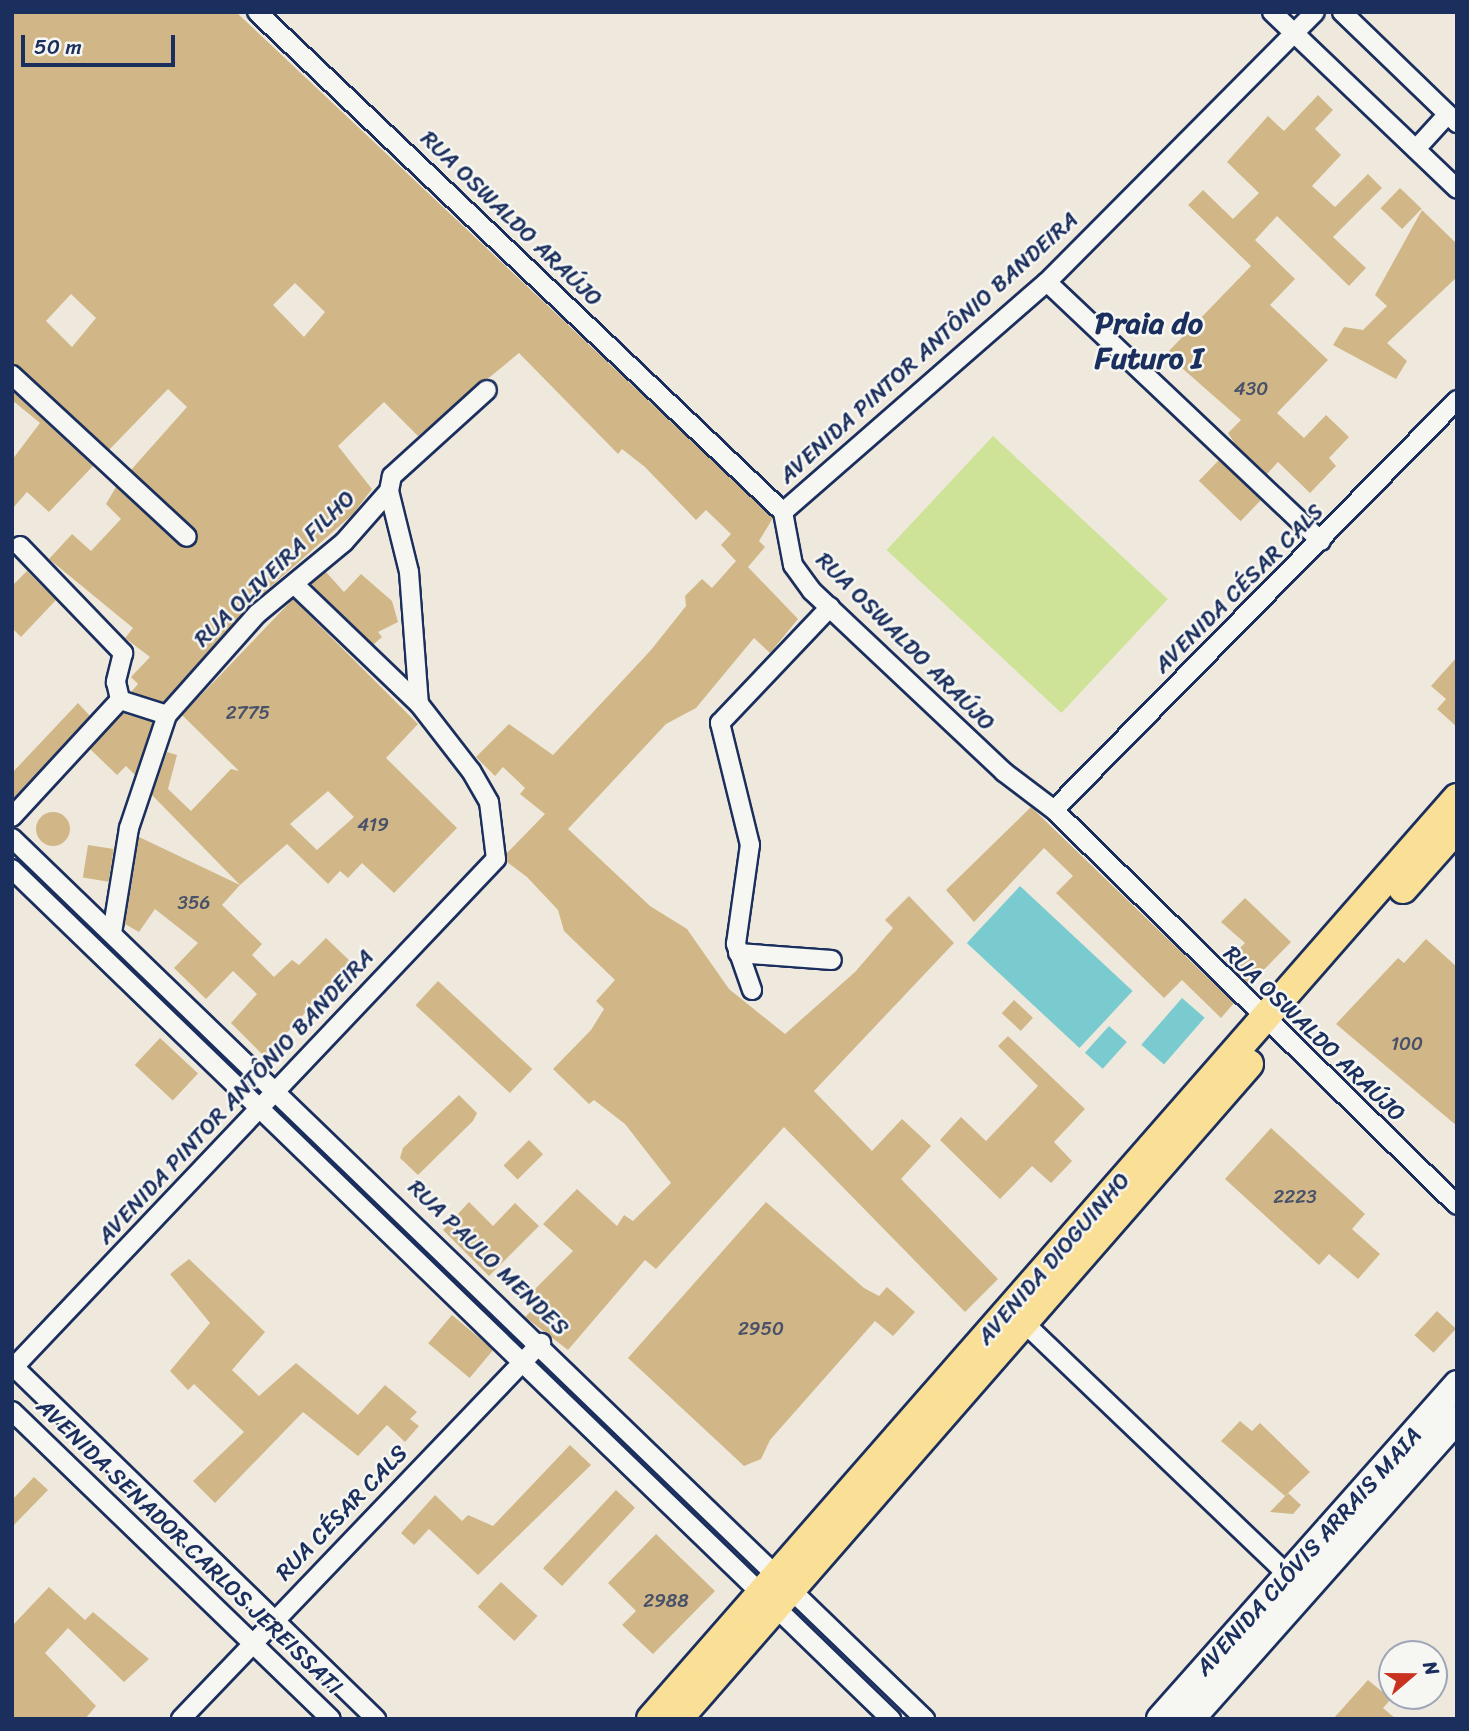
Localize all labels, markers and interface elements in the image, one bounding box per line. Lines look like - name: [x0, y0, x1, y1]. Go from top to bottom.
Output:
- scale bar: [24, 21, 178, 65]
- text: 50 m: [34, 28, 82, 66]
- street label: RUA OSWALDO ARAÚJO: [415, 125, 607, 313]
- street label: AVENIDA PINTOR ANTÔNIO BANDEIRA: [773, 205, 1085, 491]
- district label: Praia do Futuro I: [1095, 305, 1203, 376]
- house number: 430: [1234, 378, 1268, 400]
- street label: RUA OLIVEIRA FILHO: [188, 484, 362, 654]
- street label: AVENIDA CÉSAR CALS: [1149, 499, 1329, 679]
- street label: RUA OSWALDO ARAÚJO: [810, 547, 1000, 737]
- house number: 2775: [226, 702, 270, 724]
- house number: 419: [357, 814, 389, 836]
- house number: 356: [178, 892, 210, 914]
- street label: RUA OSWALDO ARAÚJO: [1218, 940, 1410, 1128]
- street label: AVENIDA PINTOR ANTÔNIO BANDEIRA: [91, 943, 381, 1251]
- house number: 100: [1391, 1033, 1423, 1055]
- street label: AVENIDA DIOGUINHO: [971, 1166, 1137, 1352]
- street label: RUA PAULO MENDES: [402, 1175, 574, 1341]
- house number: 2223: [1273, 1186, 1317, 1208]
- house number: 2950: [738, 1318, 784, 1340]
- street label: AVENIDA SENADOR CARLOS JEREISSATI: [30, 1393, 348, 1701]
- street label: AVENIDA CLÓVIS ARRAIS MAIA: [1191, 1423, 1427, 1681]
- street label: RUA CÉSAR CALS: [270, 1440, 414, 1586]
- house number: 2988: [643, 1590, 689, 1612]
- north arrow: [1378, 1640, 1448, 1710]
- text: N: [1414, 1656, 1449, 1680]

